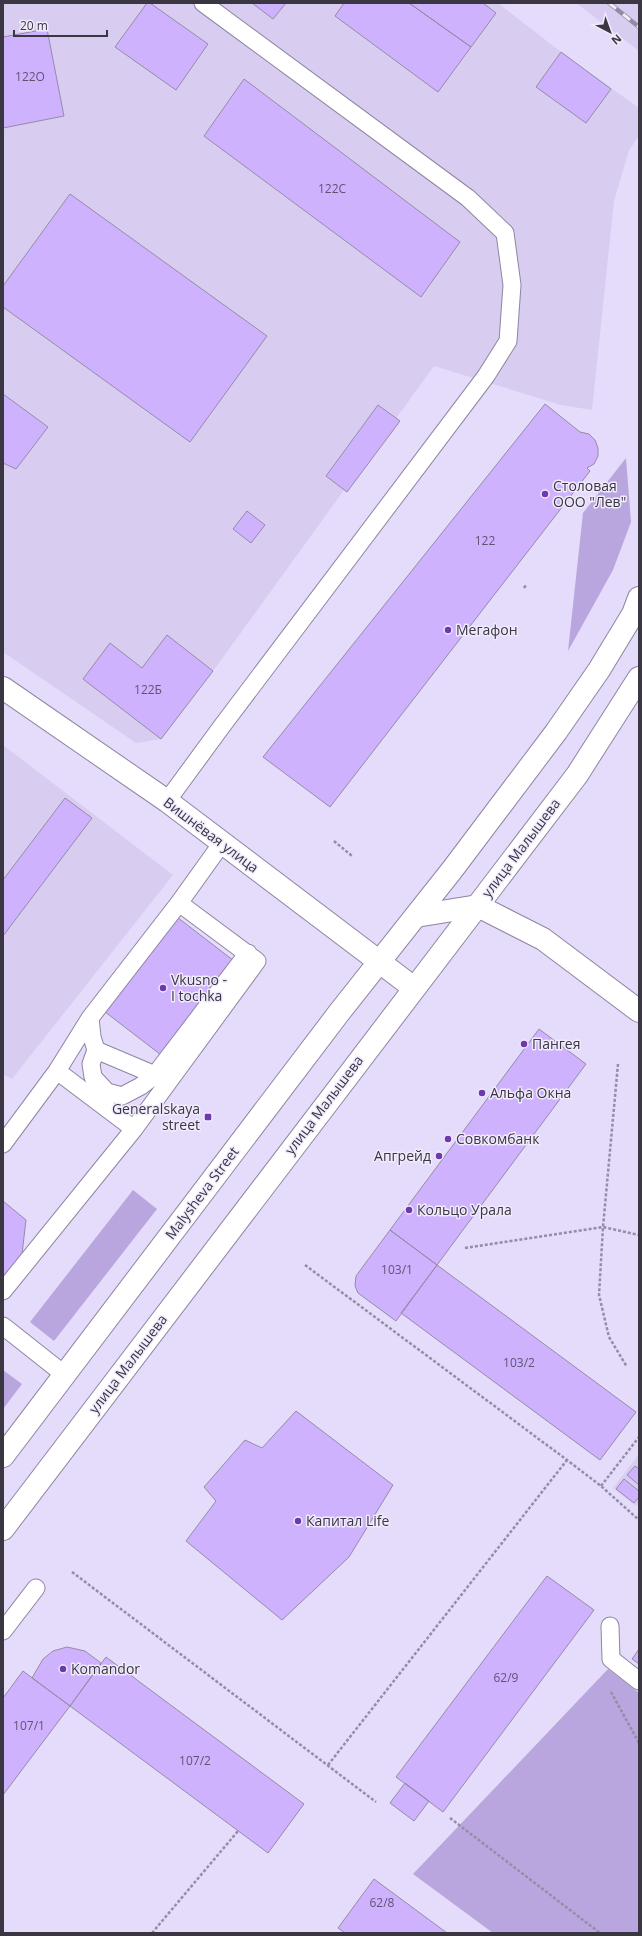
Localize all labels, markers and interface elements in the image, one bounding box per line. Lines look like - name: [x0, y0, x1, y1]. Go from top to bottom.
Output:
- scale bar: [14, 12, 107, 38]
- north arrow: [590, 12, 630, 52]
- text: 20 m: [20, 17, 48, 34]
- text: N: [609, 31, 625, 49]
- house number: 122О: [15, 68, 45, 85]
- house number: 122С: [318, 180, 347, 197]
- place label: Столовая ООО "Лев": [553, 476, 626, 511]
- marker: Столовая ООО "Лев": [540, 489, 550, 499]
- house number: 122: [475, 532, 495, 549]
- place label: Мегафон: [456, 620, 518, 639]
- marker: Мегафон: [443, 625, 453, 635]
- house number: 122Б: [134, 681, 162, 698]
- street label: Вишнёвая улица: [160, 792, 263, 877]
- street label: улица Малышева: [477, 794, 564, 901]
- place label: Vkusno - I tochka: [171, 970, 227, 1005]
- marker: Vkusno - I tochka: [158, 983, 168, 993]
- place label: Пангея: [532, 1034, 580, 1053]
- marker: Пангея: [519, 1039, 529, 1049]
- street label: улица Малышева: [280, 1051, 367, 1158]
- place label: Альфа Окна: [490, 1083, 571, 1102]
- marker: Альфа Окна: [477, 1088, 487, 1098]
- place label: Generalskaya street: [112, 1099, 200, 1134]
- marker: Generalskaya street: [203, 1112, 213, 1122]
- place label: Совкомбанк: [456, 1129, 540, 1148]
- marker: Совкомбанк: [443, 1134, 453, 1144]
- street label: Malysheva Street: [160, 1142, 243, 1243]
- place label: Апгрейд: [374, 1146, 431, 1165]
- marker: Апгрейд: [434, 1151, 444, 1161]
- place label: Кольцо Урала: [417, 1200, 512, 1219]
- marker: Кольцо Урала: [404, 1205, 414, 1215]
- house number: 103/1: [381, 1261, 413, 1278]
- street label: улица Малышева: [84, 1310, 171, 1417]
- house number: 103/2: [503, 1354, 535, 1371]
- place label: Капитал Life: [306, 1511, 389, 1530]
- marker: Капитал Life: [293, 1516, 303, 1526]
- place label: Komandor: [71, 1659, 140, 1678]
- marker: Komandor: [58, 1664, 68, 1674]
- house number: 62/9: [494, 1669, 519, 1686]
- house number: 107/1: [13, 1717, 45, 1734]
- house number: 107/2: [179, 1752, 211, 1769]
- house number: 62/8: [370, 1894, 395, 1911]

